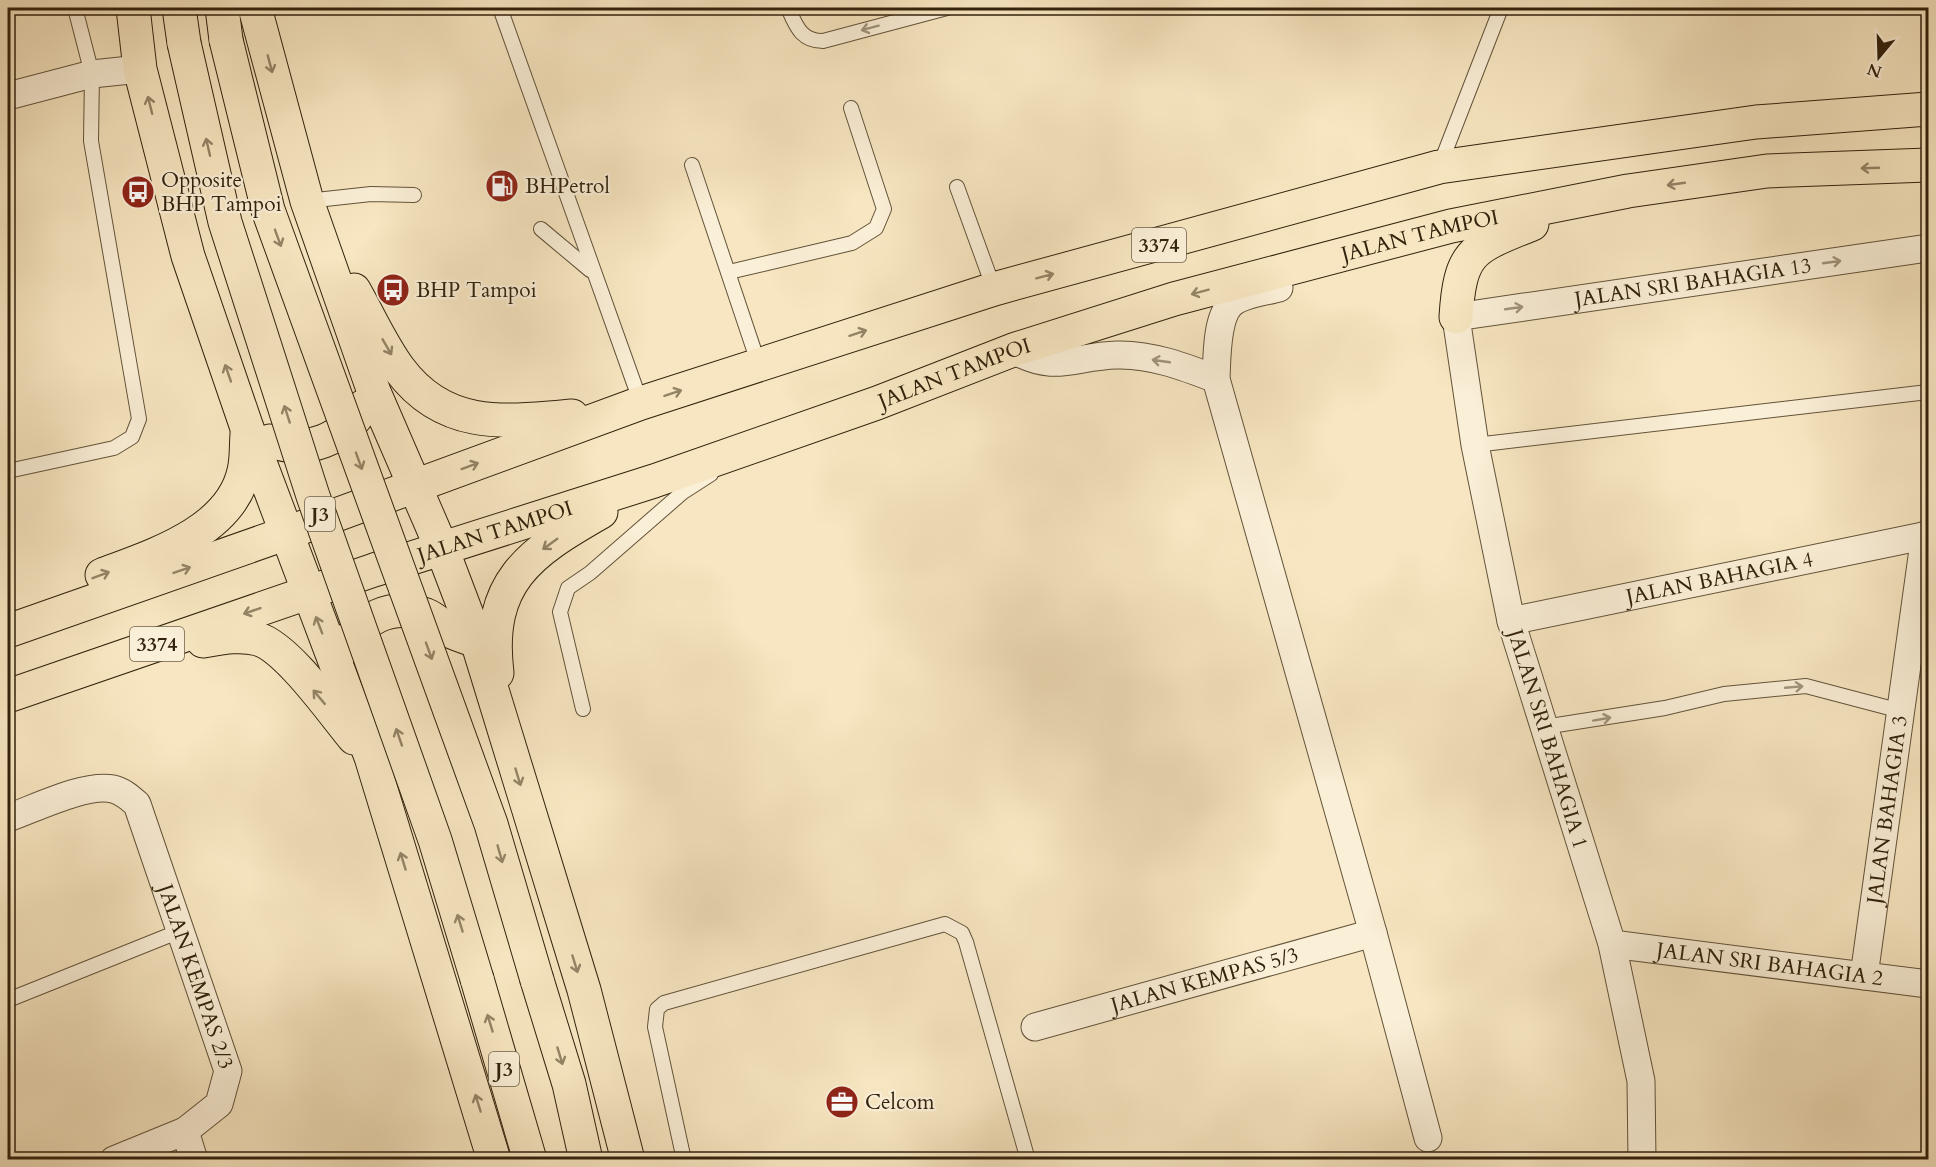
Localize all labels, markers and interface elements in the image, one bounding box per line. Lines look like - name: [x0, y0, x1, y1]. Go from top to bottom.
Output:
- one-way arrow: [861, 23, 880, 35]
- north arrow: [1849, 27, 1909, 87]
- one-way arrow: [265, 54, 276, 73]
- text: N: [1864, 58, 1885, 83]
- one-way arrow: [143, 96, 155, 115]
- one-way arrow: [201, 138, 213, 157]
- one-way arrow: [1861, 162, 1881, 173]
- place label: Opposite BHP Tampoi: [161, 166, 282, 219]
- fuel station icon: BHPetrol: [484, 168, 520, 204]
- place label: BHPetrol: [525, 172, 610, 201]
- bus stop icon: Opposite BHP Tampoi: [120, 174, 156, 210]
- one-way arrow: [1667, 179, 1686, 190]
- street label: JALAN TAMPOI: [1335, 203, 1501, 270]
- road number: 3374: [1132, 228, 1186, 262]
- one-way arrow: [273, 229, 284, 247]
- street label: JALAN SRI BAHAGIA 13: [1570, 251, 1813, 315]
- one-way arrow: [1821, 256, 1841, 267]
- one-way arrow: [1035, 269, 1054, 281]
- bus stop icon: BHP Tampoi: [375, 272, 411, 308]
- place label: BHP Tampoi: [416, 276, 537, 305]
- one-way arrow: [1190, 287, 1209, 298]
- one-way arrow: [1504, 303, 1523, 314]
- one-way arrow: [848, 327, 867, 338]
- street label: JALAN TAMPOI: [871, 331, 1034, 417]
- one-way arrow: [381, 338, 393, 355]
- one-way arrow: [1152, 355, 1171, 366]
- one-way arrow: [222, 364, 233, 382]
- one-way arrow: [663, 387, 682, 398]
- one-way arrow: [281, 405, 292, 424]
- one-way arrow: [354, 451, 365, 470]
- one-way arrow: [460, 460, 479, 471]
- street label: JALAN TAMPOI: [411, 494, 576, 571]
- road number: J3: [305, 497, 335, 531]
- one-way arrow: [543, 537, 559, 550]
- street label: JALAN BAHAGIA 4: [1621, 545, 1816, 612]
- one-way arrow: [172, 564, 191, 575]
- one-way arrow: [92, 569, 110, 580]
- one-way arrow: [243, 607, 262, 618]
- one-way arrow: [313, 616, 324, 634]
- street label: JALAN SRI BAHAGIA 1: [1499, 623, 1595, 852]
- road number: 3374: [130, 627, 184, 661]
- one-way arrow: [424, 641, 435, 659]
- one-way arrow: [1783, 681, 1803, 692]
- one-way arrow: [313, 689, 326, 705]
- one-way arrow: [1592, 713, 1611, 724]
- street label: JALAN BAHAGIA 3: [1860, 713, 1915, 909]
- one-way arrow: [393, 728, 404, 747]
- one-way arrow: [514, 767, 525, 786]
- one-way arrow: [495, 844, 506, 863]
- one-way arrow: [397, 852, 408, 871]
- street label: JALAN KEMPAS 2/3: [149, 878, 240, 1073]
- one-way arrow: [454, 914, 465, 933]
- street label: JALAN SRI BAHAGIA 2: [1652, 935, 1885, 993]
- street label: JALAN KEMPAS 5/3: [1105, 940, 1302, 1021]
- one-way arrow: [571, 954, 582, 973]
- one-way arrow: [484, 1014, 495, 1033]
- one-way arrow: [555, 1046, 566, 1065]
- road number: J3: [489, 1052, 519, 1086]
- office icon: Celcom: [824, 1084, 860, 1120]
- place label: Celcom: [865, 1088, 935, 1117]
- one-way arrow: [472, 1094, 483, 1113]

